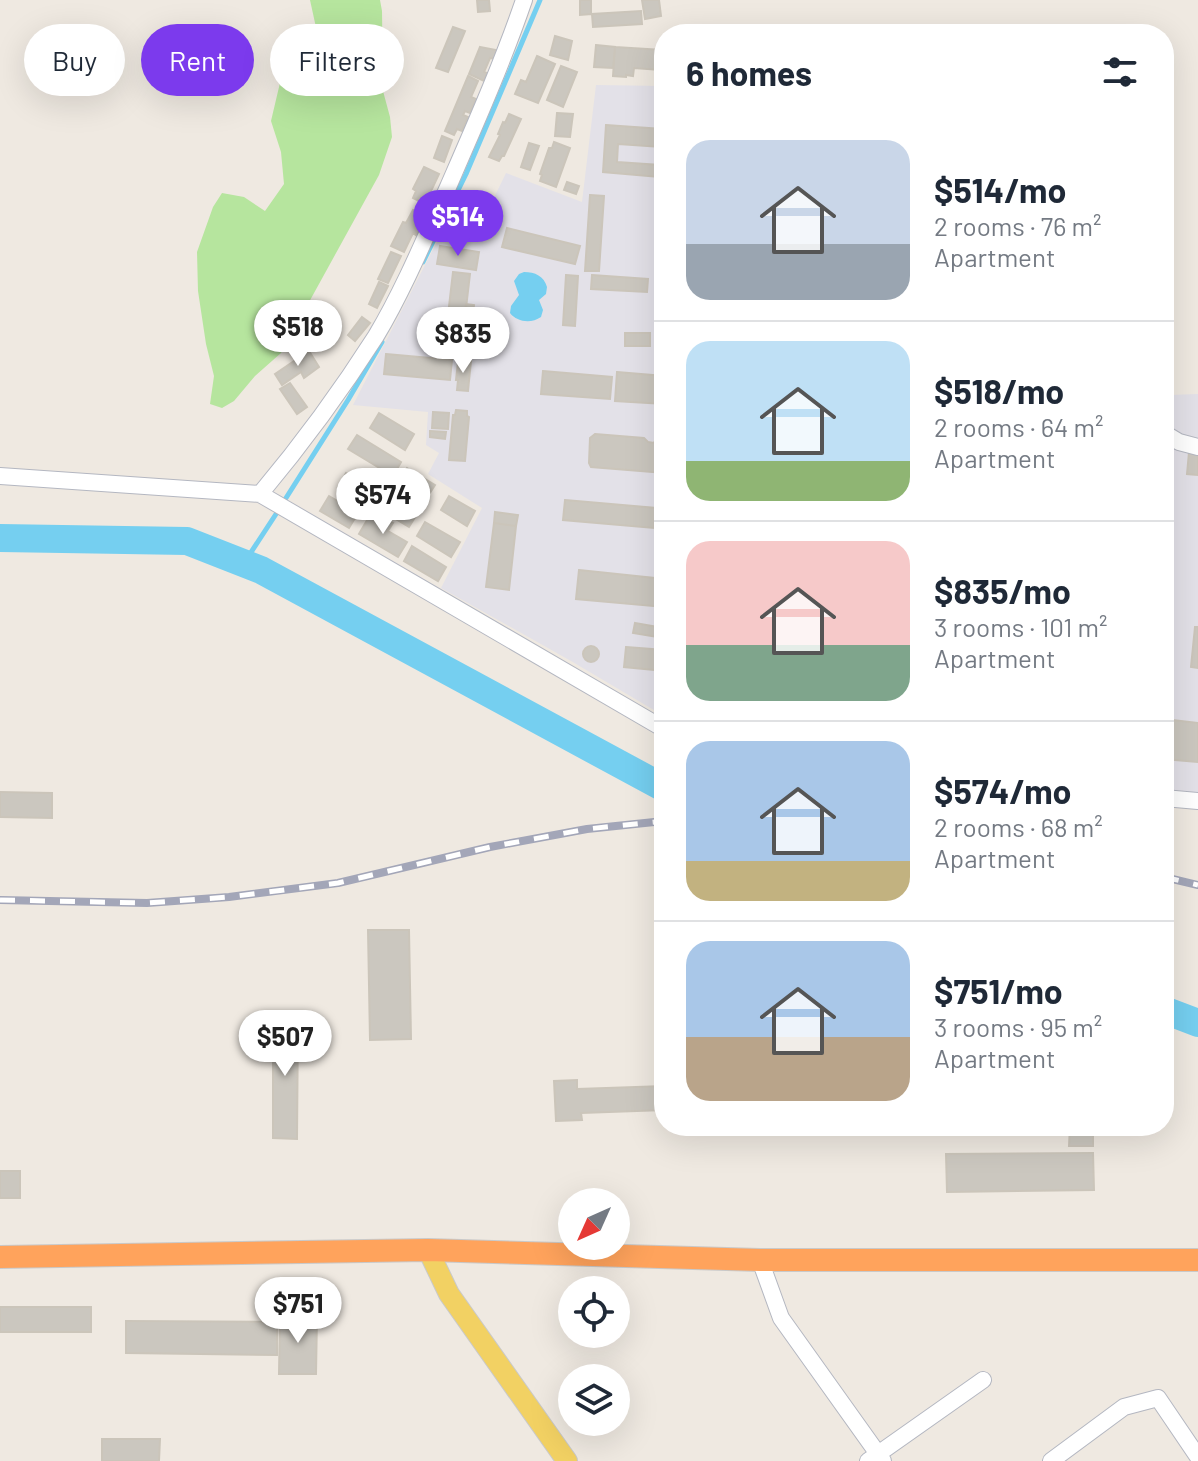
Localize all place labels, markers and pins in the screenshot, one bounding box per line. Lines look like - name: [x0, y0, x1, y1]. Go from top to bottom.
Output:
- pin: $514: [411, 190, 505, 258]
- pin: $518: [251, 300, 345, 368]
- pin: $835: [416, 307, 510, 375]
- pin: $574: [336, 468, 430, 536]
- pin: $507: [238, 1010, 332, 1078]
- pin: $751: [251, 1277, 345, 1345]

